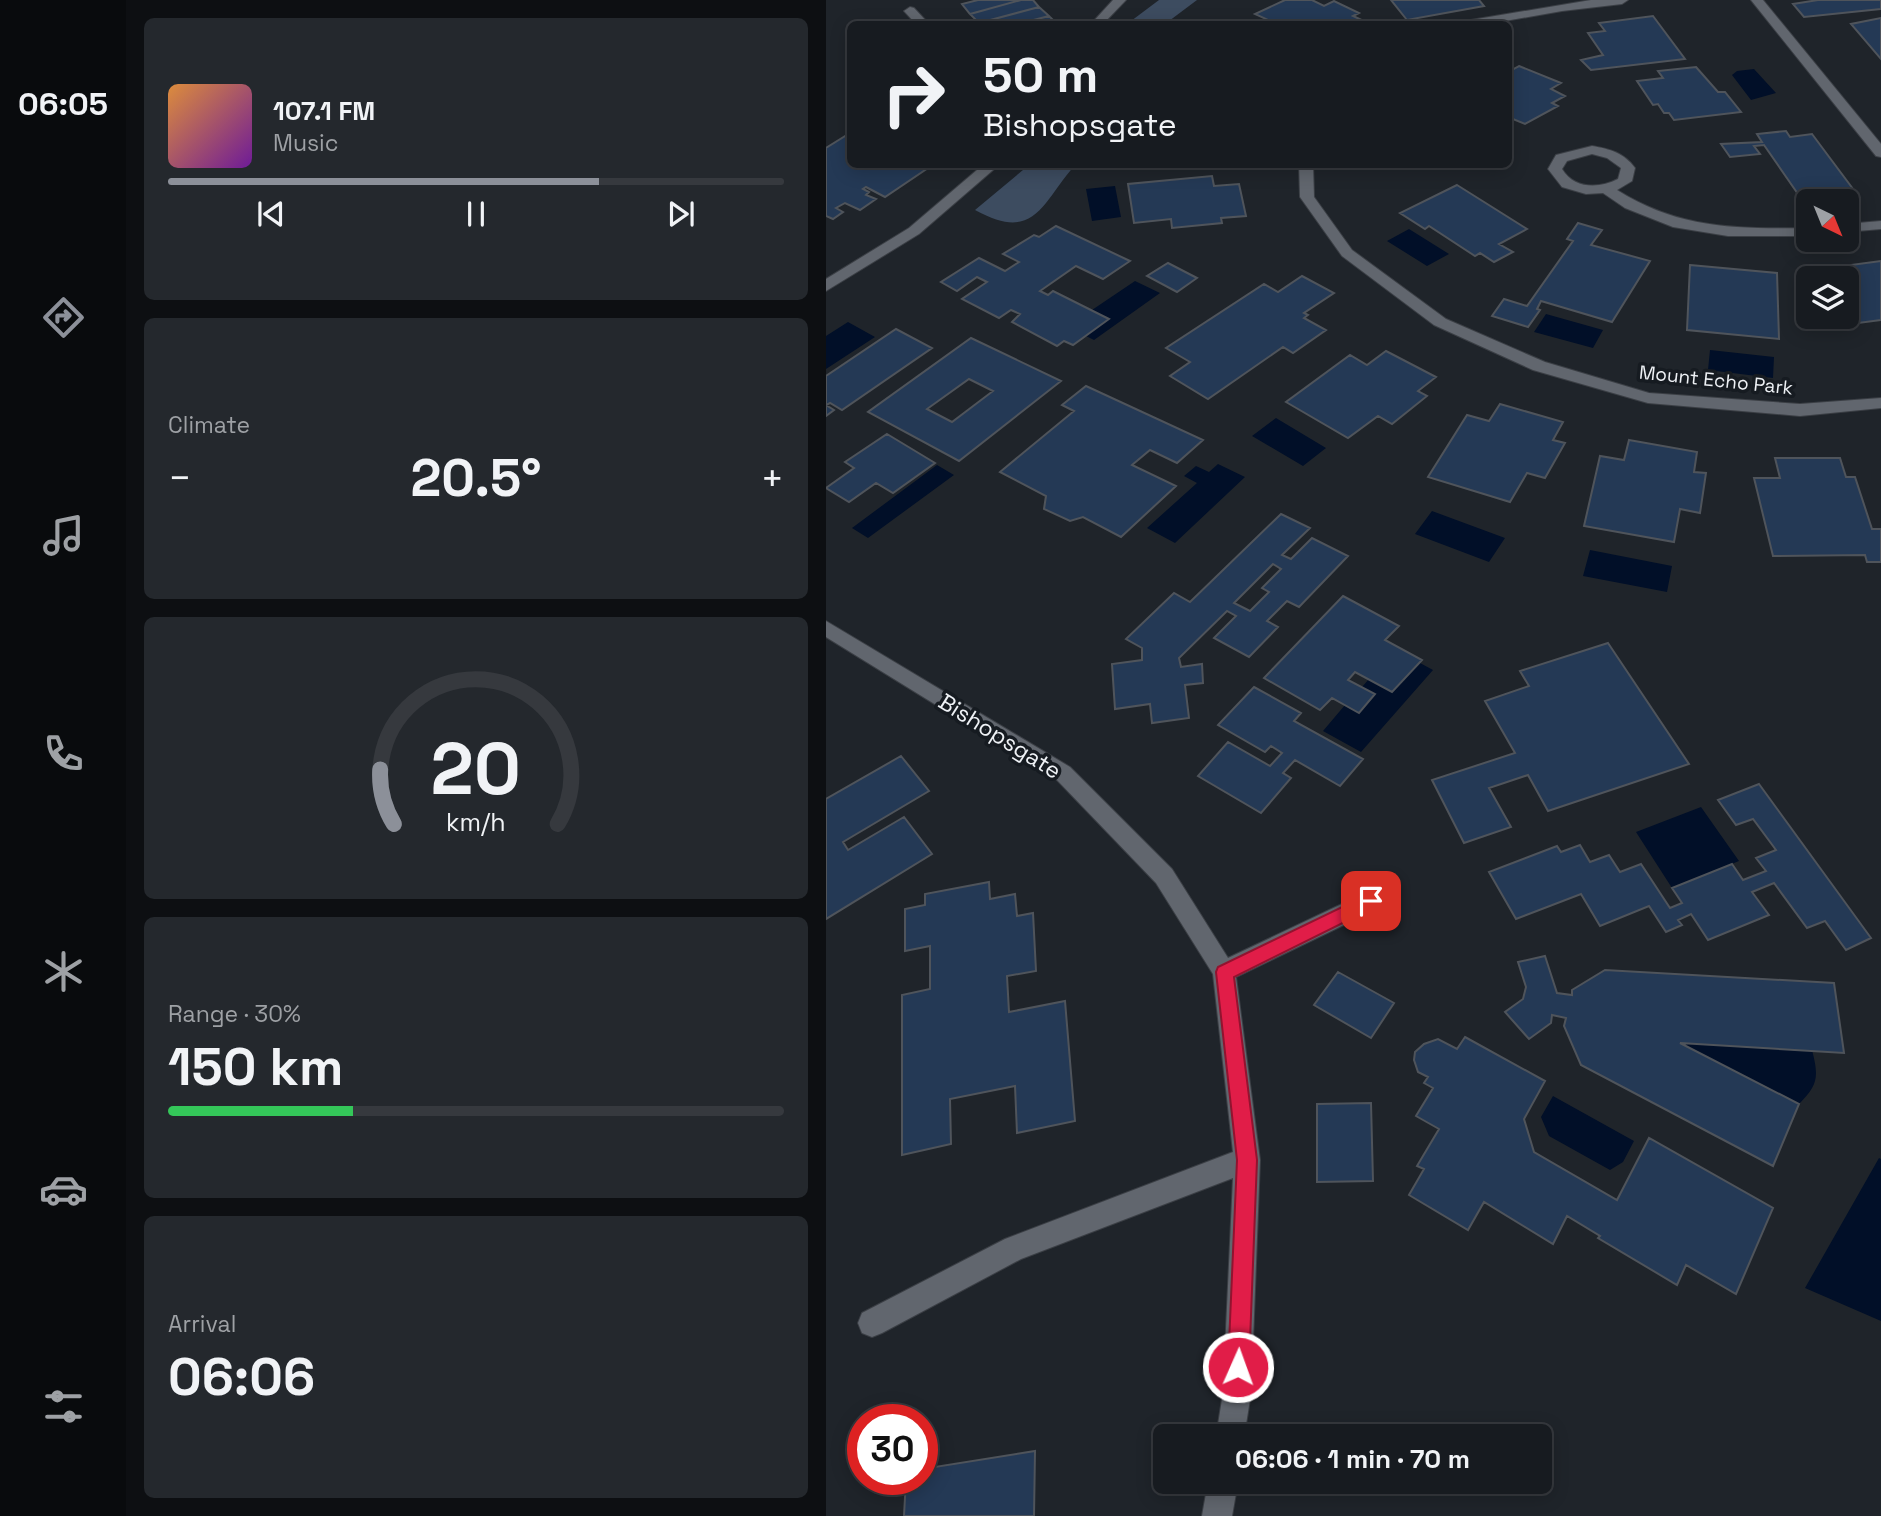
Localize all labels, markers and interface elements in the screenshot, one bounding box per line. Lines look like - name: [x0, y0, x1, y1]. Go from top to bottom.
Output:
- text: 50 m: [983, 44, 1098, 106]
- icon: right: [868, 49, 959, 140]
- text: 06:05: [18, 84, 108, 124]
- text: 107.1 FM: [273, 94, 375, 128]
- text: Bishopsgate: [983, 105, 1177, 145]
- text: Music: [273, 128, 338, 158]
- north arrow: [1796, 189, 1858, 252]
- map controls: [1796, 189, 1859, 329]
- icon: previous: [252, 195, 290, 233]
- icon: pause: [457, 195, 495, 233]
- icon: next: [662, 195, 700, 233]
- button: layers: [1796, 266, 1859, 329]
- icon: directions: [39, 293, 88, 342]
- street label: Mount Echo Park: [1638, 359, 1794, 401]
- text: Climate: [168, 410, 250, 440]
- text: 20.5°: [410, 445, 542, 511]
- text: −: [168, 454, 192, 502]
- text: +: [760, 454, 784, 502]
- icon: music: [39, 511, 88, 560]
- street label: Bishopsgate: [933, 686, 1067, 786]
- text: 20: [431, 722, 521, 815]
- icon: phone: [39, 729, 88, 778]
- text: km/h: [446, 806, 506, 838]
- pin: [1341, 871, 1401, 931]
- icon: arrive: [1352, 882, 1390, 920]
- icon: climate: [39, 947, 88, 996]
- text: Range · 30%: [168, 999, 301, 1029]
- text: 150 km: [168, 1034, 343, 1100]
- icon: car: [39, 1165, 88, 1214]
- text: Arrival: [168, 1309, 236, 1339]
- position arrow: [1201, 1330, 1275, 1404]
- text: 06:06: [168, 1344, 315, 1410]
- icon: filters: [39, 1382, 88, 1431]
- speed limit sign: 30: [847, 1404, 938, 1495]
- text: 06:06 · 1 min · 70 m: [1235, 1442, 1470, 1476]

